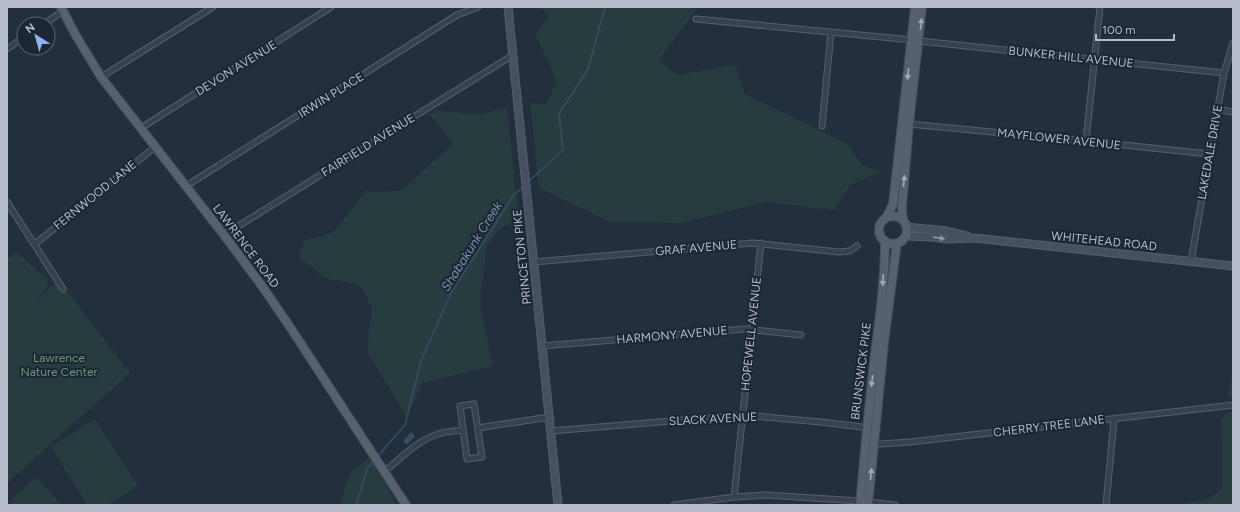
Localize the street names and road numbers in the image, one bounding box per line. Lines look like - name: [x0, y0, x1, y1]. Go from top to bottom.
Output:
- street label: DEVON AVENUE: [193, 37, 279, 99]
- street label: BUNKER HILL AVENUE: [1008, 43, 1134, 71]
- street label: IRWIN PLACE: [296, 69, 366, 121]
- street label: LAKEDALE DRIVE: [1195, 104, 1225, 200]
- street label: FAIRFIELD AVENUE: [319, 111, 417, 179]
- street label: MAYFLOWER AVENUE: [997, 126, 1121, 152]
- street label: FERNWOOD LANE: [51, 157, 139, 233]
- street label: LAWRENCE ROAD: [210, 201, 282, 291]
- street label: PRINCETON PIKE: [510, 209, 534, 305]
- street label: WHITEHEAD ROAD: [1050, 228, 1158, 254]
- street label: GRAF AVENUE: [654, 237, 738, 259]
- street label: HOPEWELL AVENUE: [738, 276, 764, 392]
- street label: BRUNSWICK PIKE: [848, 321, 874, 421]
- street label: HARMONY AVENUE: [616, 323, 728, 347]
- street label: SLACK AVENUE: [669, 410, 757, 428]
- street label: CHERRY TREE LANE: [993, 412, 1105, 440]

